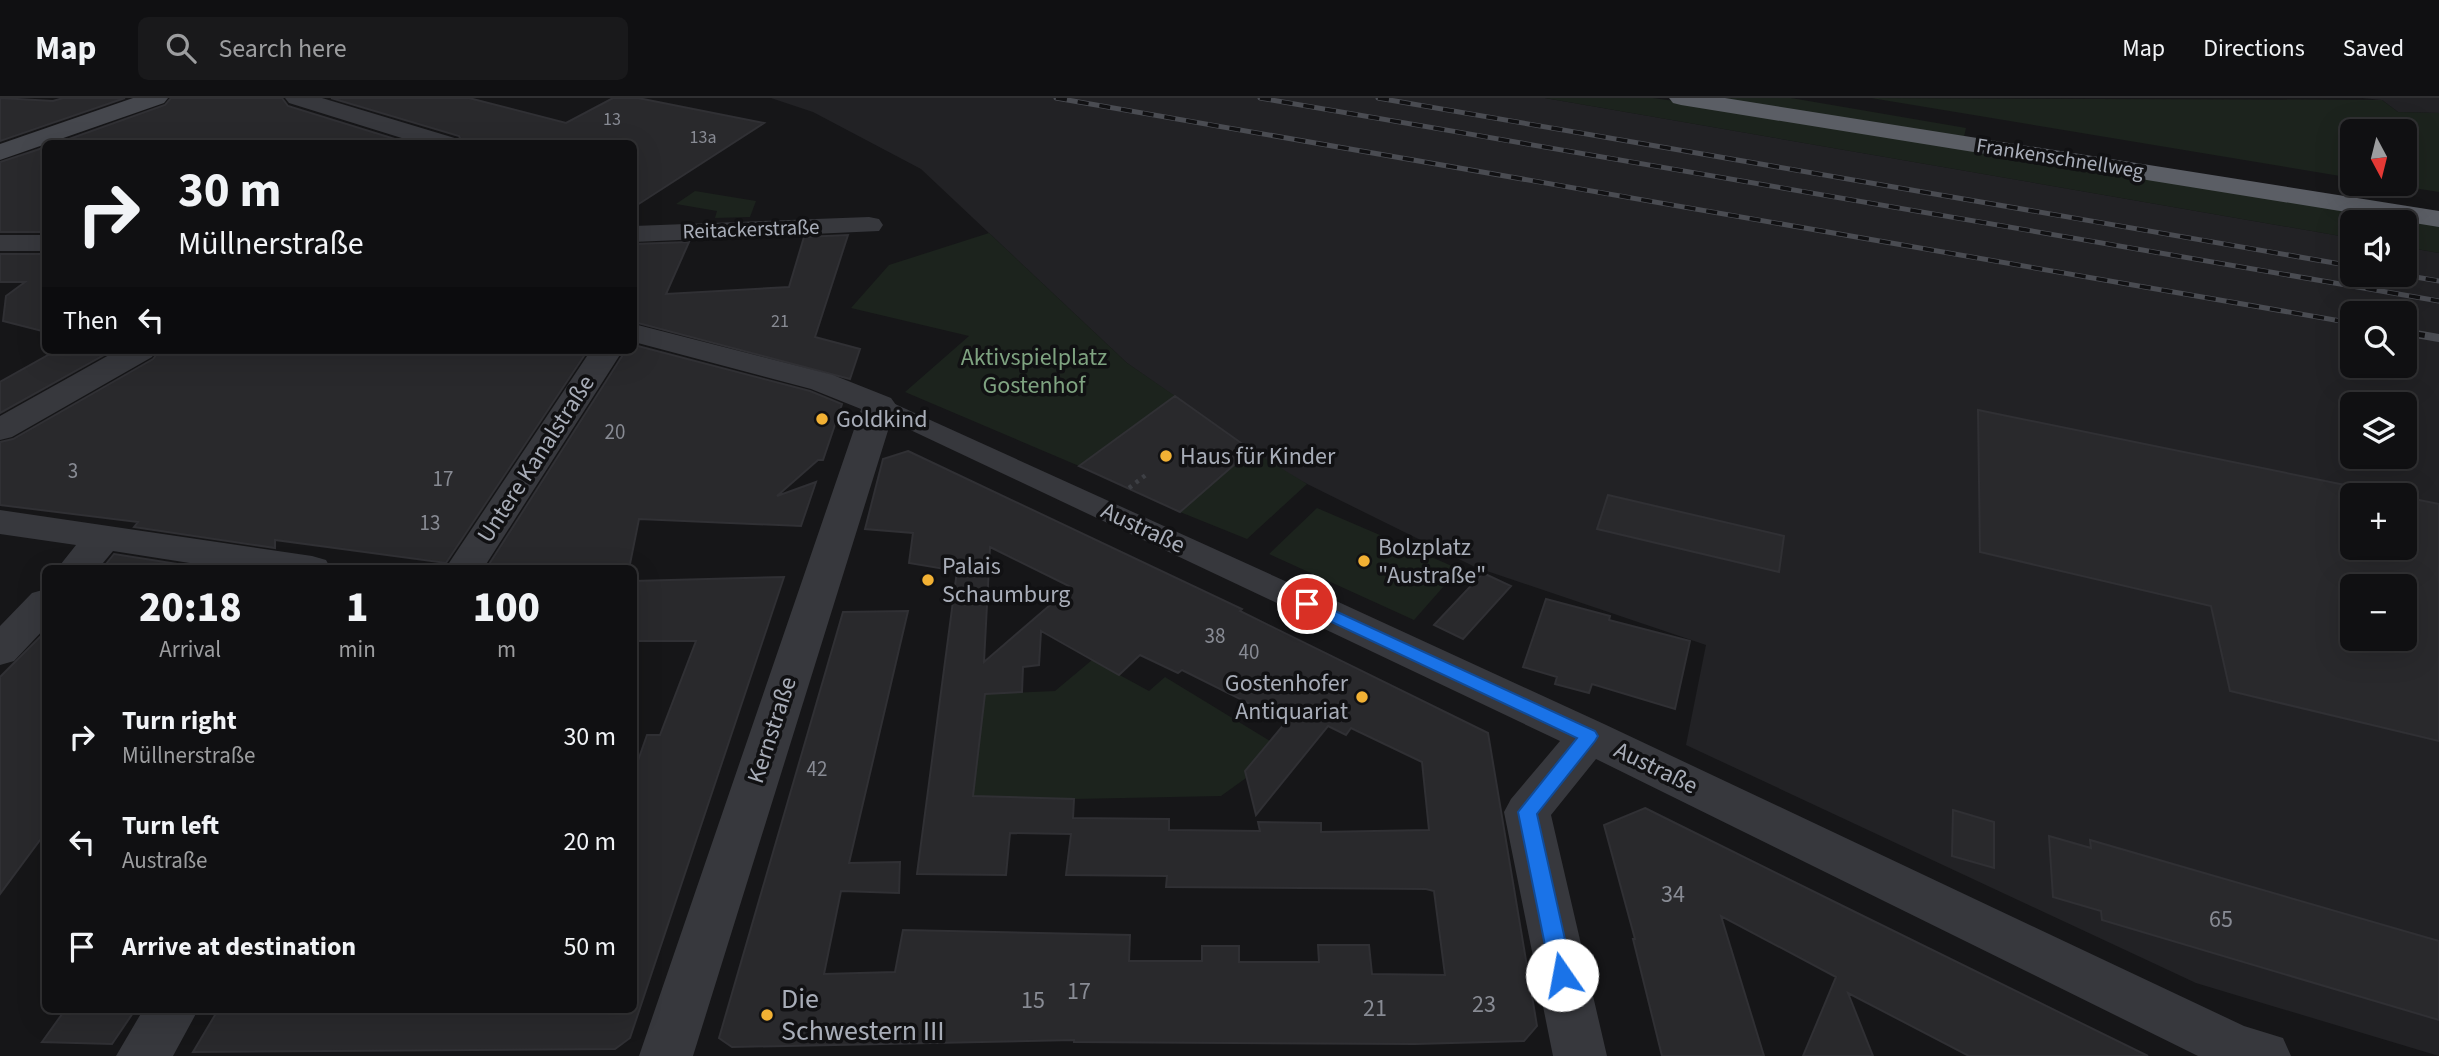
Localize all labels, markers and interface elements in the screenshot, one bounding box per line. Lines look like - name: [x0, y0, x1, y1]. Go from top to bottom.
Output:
- search box: [138, 17, 628, 80]
- text: Map: [35, 25, 96, 72]
- icon: search: [162, 29, 200, 67]
- text: Search here: [218, 30, 347, 67]
- text: Map: [2122, 31, 2165, 66]
- text: Directions: [2203, 31, 2305, 66]
- text: Saved: [2343, 31, 2404, 66]
- house number: 13: [603, 107, 621, 132]
- north arrow: [2340, 119, 2417, 196]
- map controls: [2340, 119, 2417, 651]
- house number: 13a: [690, 125, 716, 150]
- street label: Frankenschnellweg: [1974, 130, 2146, 186]
- text: 30 m: [178, 156, 282, 226]
- icon: right: [63, 168, 154, 259]
- button: sound: [2340, 210, 2417, 287]
- street label: Reitackerstraße: [682, 212, 820, 246]
- text: Müllnerstraße: [178, 221, 364, 267]
- icon: left: [132, 301, 170, 339]
- button: search: [2340, 301, 2417, 378]
- text: Then: [63, 302, 118, 339]
- house number: 21: [771, 309, 789, 334]
- park label: Aktivspielplatz Gostenhof: [961, 340, 1107, 403]
- street label: Untere Kanalstraße: [469, 368, 603, 550]
- button: layers: [2340, 392, 2417, 469]
- place label: Goldkind: [836, 402, 928, 437]
- marker: Goldkind: [814, 411, 830, 427]
- house number: 20: [605, 417, 625, 447]
- place label: Haus für Kinder: [1180, 439, 1336, 474]
- marker: Haus für Kinder: [1158, 448, 1174, 464]
- house number: 3: [68, 456, 78, 486]
- house number: 17: [433, 464, 453, 494]
- button: +: [2340, 483, 2417, 560]
- street label: Austraße: [1095, 493, 1191, 563]
- house number: 13: [420, 508, 440, 538]
- place label: Bolzplatz "Austraße": [1378, 530, 1486, 593]
- place label: Palais Schaumburg: [942, 549, 1070, 612]
- marker: Bolzplatz "Austraße": [1356, 553, 1372, 569]
- marker: Palais Schaumburg: [920, 572, 936, 588]
- pin: [1277, 574, 1337, 634]
- button: −: [2340, 574, 2417, 651]
- text: 20:18: [139, 578, 242, 638]
- text: 1: [346, 578, 368, 638]
- text: 100: [473, 578, 540, 638]
- icon: arrive: [1288, 585, 1326, 623]
- house number: 38: [1205, 621, 1225, 651]
- text: Arrival: [159, 633, 221, 666]
- text: min: [339, 633, 376, 666]
- text: m: [497, 633, 516, 666]
- house number: 40: [1239, 637, 1259, 667]
- place label: Gostenhofer Antiquariat: [1225, 666, 1349, 729]
- street label: Kernstraße: [738, 672, 806, 788]
- marker: Gostenhofer Antiquariat: [1354, 689, 1370, 705]
- text: Turn right: [122, 702, 237, 739]
- icon: right: [63, 718, 101, 756]
- text: 30 m: [563, 718, 616, 755]
- street label: Austraße: [1608, 733, 1704, 803]
- text: Müllnerstraße: [122, 739, 255, 772]
- house number: 42: [807, 754, 827, 784]
- text: Turn left: [122, 807, 219, 844]
- icon: left: [63, 823, 101, 861]
- text: 20 m: [563, 823, 616, 860]
- text: Austraße: [122, 844, 208, 877]
- house number: 34: [1661, 877, 1685, 912]
- house number: 65: [2209, 902, 2233, 937]
- icon: arrive: [63, 928, 101, 966]
- text: Arrive at destination: [122, 928, 356, 965]
- text: 50 m: [563, 928, 616, 965]
- position arrow: [1525, 938, 1599, 1012]
- house number: 17: [1067, 974, 1091, 1009]
- place label: Die Schwestern III: [781, 979, 945, 1051]
- house number: 15: [1021, 983, 1045, 1018]
- house number: 23: [1472, 987, 1496, 1022]
- house number: 21: [1363, 991, 1387, 1026]
- marker: Die Schwestern III: [759, 1007, 775, 1023]

